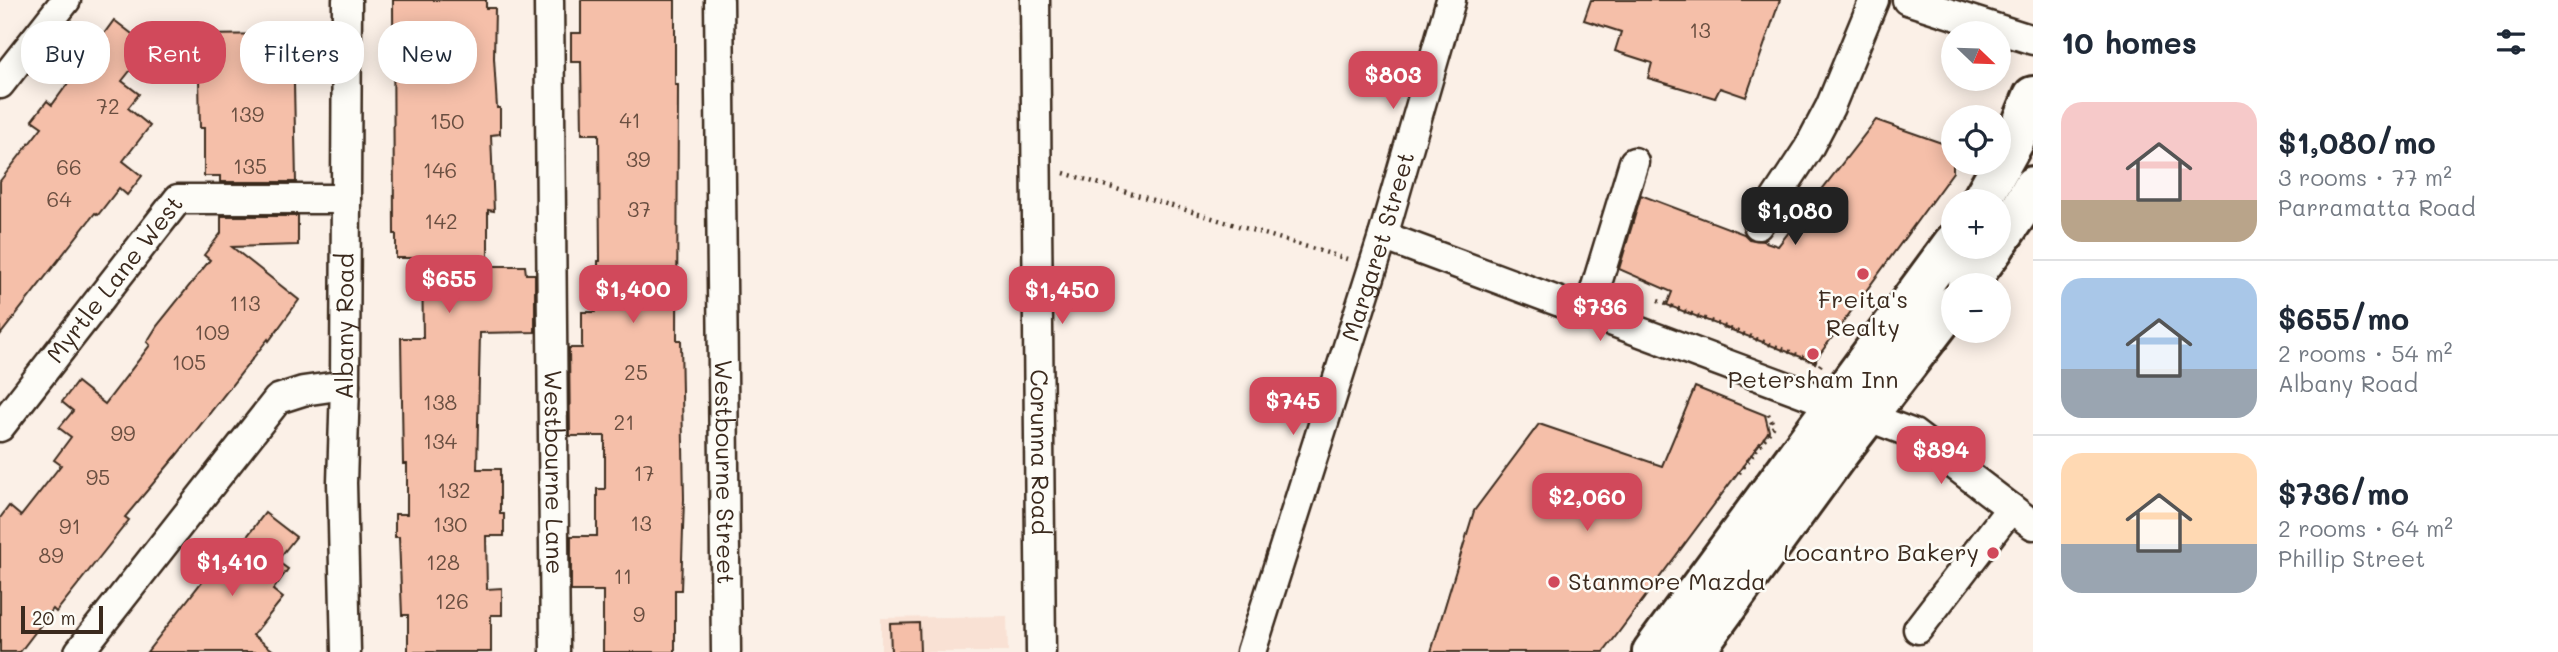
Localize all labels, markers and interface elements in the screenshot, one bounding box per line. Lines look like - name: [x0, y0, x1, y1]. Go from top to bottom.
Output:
- house number: 13: [1689, 16, 1711, 43]
- chip: Buy: [21, 21, 110, 84]
- chip: Rent: [124, 21, 226, 84]
- chip: Filters: [240, 21, 364, 84]
- chip: New: [378, 21, 477, 84]
- north arrow: [1941, 21, 2011, 91]
- map controls: [1941, 21, 2011, 343]
- text: 10 homes: [2061, 22, 2197, 62]
- icon: filters: [2492, 23, 2530, 61]
- pin: $803: [1352, 52, 1434, 111]
- text: $803: [1364, 59, 1422, 89]
- house number: 72: [96, 92, 120, 119]
- house number: 139: [230, 100, 264, 127]
- button: locate: [1941, 105, 2011, 175]
- house number: 41: [619, 106, 641, 133]
- house number: 150: [430, 107, 464, 134]
- text: $1,080/mo: [2278, 122, 2436, 162]
- icon: home: [2117, 130, 2201, 214]
- house number: 39: [626, 145, 650, 172]
- street label: Margaret Street: [1334, 148, 1421, 345]
- house number: 135: [233, 152, 267, 179]
- house number: 66: [56, 153, 82, 180]
- house number: 146: [423, 156, 457, 183]
- text: 3 rooms · 77 m²: [2278, 162, 2452, 192]
- house number: 64: [46, 185, 72, 212]
- pin: $1,080: [1738, 188, 1852, 247]
- street label: Myrtle Lane West: [39, 189, 189, 369]
- button: +: [1941, 189, 2011, 259]
- text: Parramatta Road: [2278, 192, 2476, 222]
- house number: 37: [627, 195, 651, 222]
- text: $1,080: [1757, 195, 1833, 225]
- house number: 142: [424, 207, 458, 234]
- street label: Albany Road: [328, 253, 360, 400]
- pin: $655: [408, 256, 490, 315]
- text: $655: [422, 263, 477, 293]
- pin: $1,400: [576, 266, 690, 325]
- pin: $1,450: [1005, 266, 1119, 326]
- marker: Freita's Realty: [1855, 266, 1871, 282]
- text: $1,400: [595, 273, 671, 303]
- button: −: [1941, 273, 2011, 343]
- text: $1,450: [1025, 274, 1099, 304]
- place label: Freita's Realty: [1818, 283, 1908, 342]
- pin: $736: [1559, 284, 1641, 343]
- house number: 113: [229, 289, 261, 316]
- text: $736: [1573, 291, 1627, 321]
- text: $655/mo: [2278, 298, 2409, 338]
- icon: home: [2117, 306, 2201, 390]
- house number: 109: [195, 318, 229, 345]
- text: 2 rooms · 54 m²: [2278, 338, 2453, 368]
- marker: Petersham Inn: [1805, 346, 1821, 362]
- house number: 105: [172, 348, 206, 375]
- house number: 25: [624, 358, 648, 385]
- street label: Westbourne Street: [709, 359, 742, 585]
- place label: Petersham Inn: [1727, 363, 1899, 394]
- text: Albany Road: [2278, 368, 2418, 398]
- street label: Corunna Road: [1024, 369, 1057, 535]
- street label: Westbourne Lane: [538, 370, 571, 574]
- pin: $745: [1252, 378, 1334, 437]
- text: $745: [1265, 385, 1321, 415]
- house number: 138: [423, 388, 457, 415]
- house number: 21: [613, 408, 635, 435]
- house number: 99: [111, 419, 135, 446]
- pin: $894: [1900, 426, 1982, 486]
- house number: 134: [423, 427, 458, 454]
- text: $894: [1913, 434, 1969, 464]
- house number: 17: [633, 459, 655, 486]
- house number: 95: [86, 463, 110, 490]
- text: $736/mo: [2278, 473, 2409, 513]
- pin: $2,060: [1530, 474, 1644, 533]
- house number: 132: [437, 476, 471, 503]
- text: $2,060: [1548, 481, 1626, 511]
- icon: home: [2117, 481, 2201, 565]
- house number: 13: [630, 509, 652, 536]
- house number: 130: [433, 510, 467, 537]
- house number: 91: [59, 512, 81, 539]
- text: 2 rooms · 64 m²: [2278, 513, 2453, 543]
- place label: Locantro Bakery: [1783, 536, 1979, 567]
- pin: $1,410: [175, 538, 289, 598]
- house number: 89: [38, 541, 64, 568]
- text: Phillip Street: [2278, 543, 2425, 573]
- marker: Locantro Bakery: [1985, 545, 2001, 561]
- text: $1,410: [196, 546, 268, 576]
- house number: 128: [426, 548, 460, 575]
- house number: 11: [614, 562, 632, 589]
- place label: Stanmore Mazda: [1568, 565, 1766, 596]
- marker: Stanmore Mazda: [1546, 574, 1562, 590]
- house number: 126: [435, 587, 469, 614]
- house number: 9: [633, 600, 645, 627]
- scale bar: [21, 603, 103, 635]
- text: 20 m: [32, 605, 76, 630]

